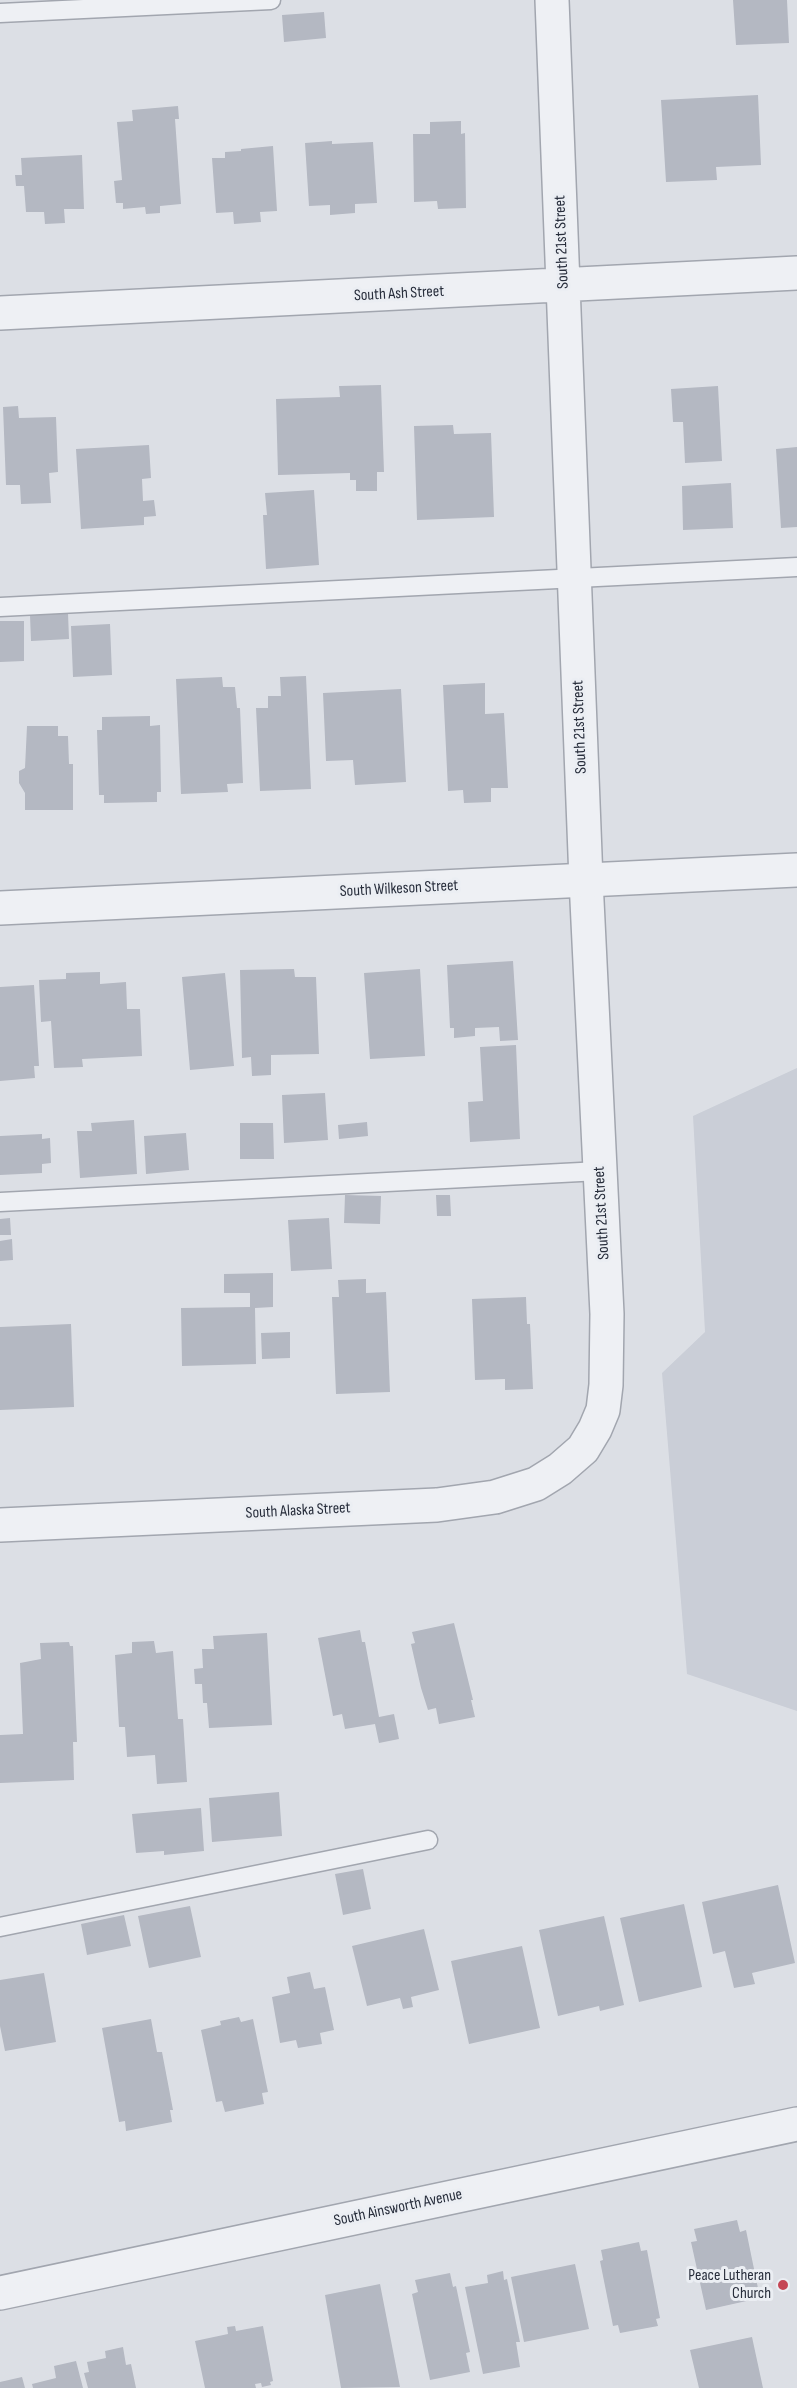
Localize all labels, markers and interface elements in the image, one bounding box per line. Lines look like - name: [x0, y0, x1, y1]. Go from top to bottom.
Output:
- street label: South 21st Street: [551, 195, 573, 289]
- street label: South Ash Street: [353, 282, 445, 306]
- street label: South 21st Street: [569, 680, 591, 774]
- street label: South Wilkeson Street: [339, 876, 459, 902]
- street label: South 21st Street: [590, 1166, 614, 1260]
- street label: South Alaska Street: [245, 1499, 351, 1523]
- street label: South Ainsworth Avenue: [332, 2185, 464, 2231]
- place label: Peace Lutheran Church: [688, 2266, 771, 2304]
- marker: Peace Lutheran Church: [776, 2278, 790, 2292]

